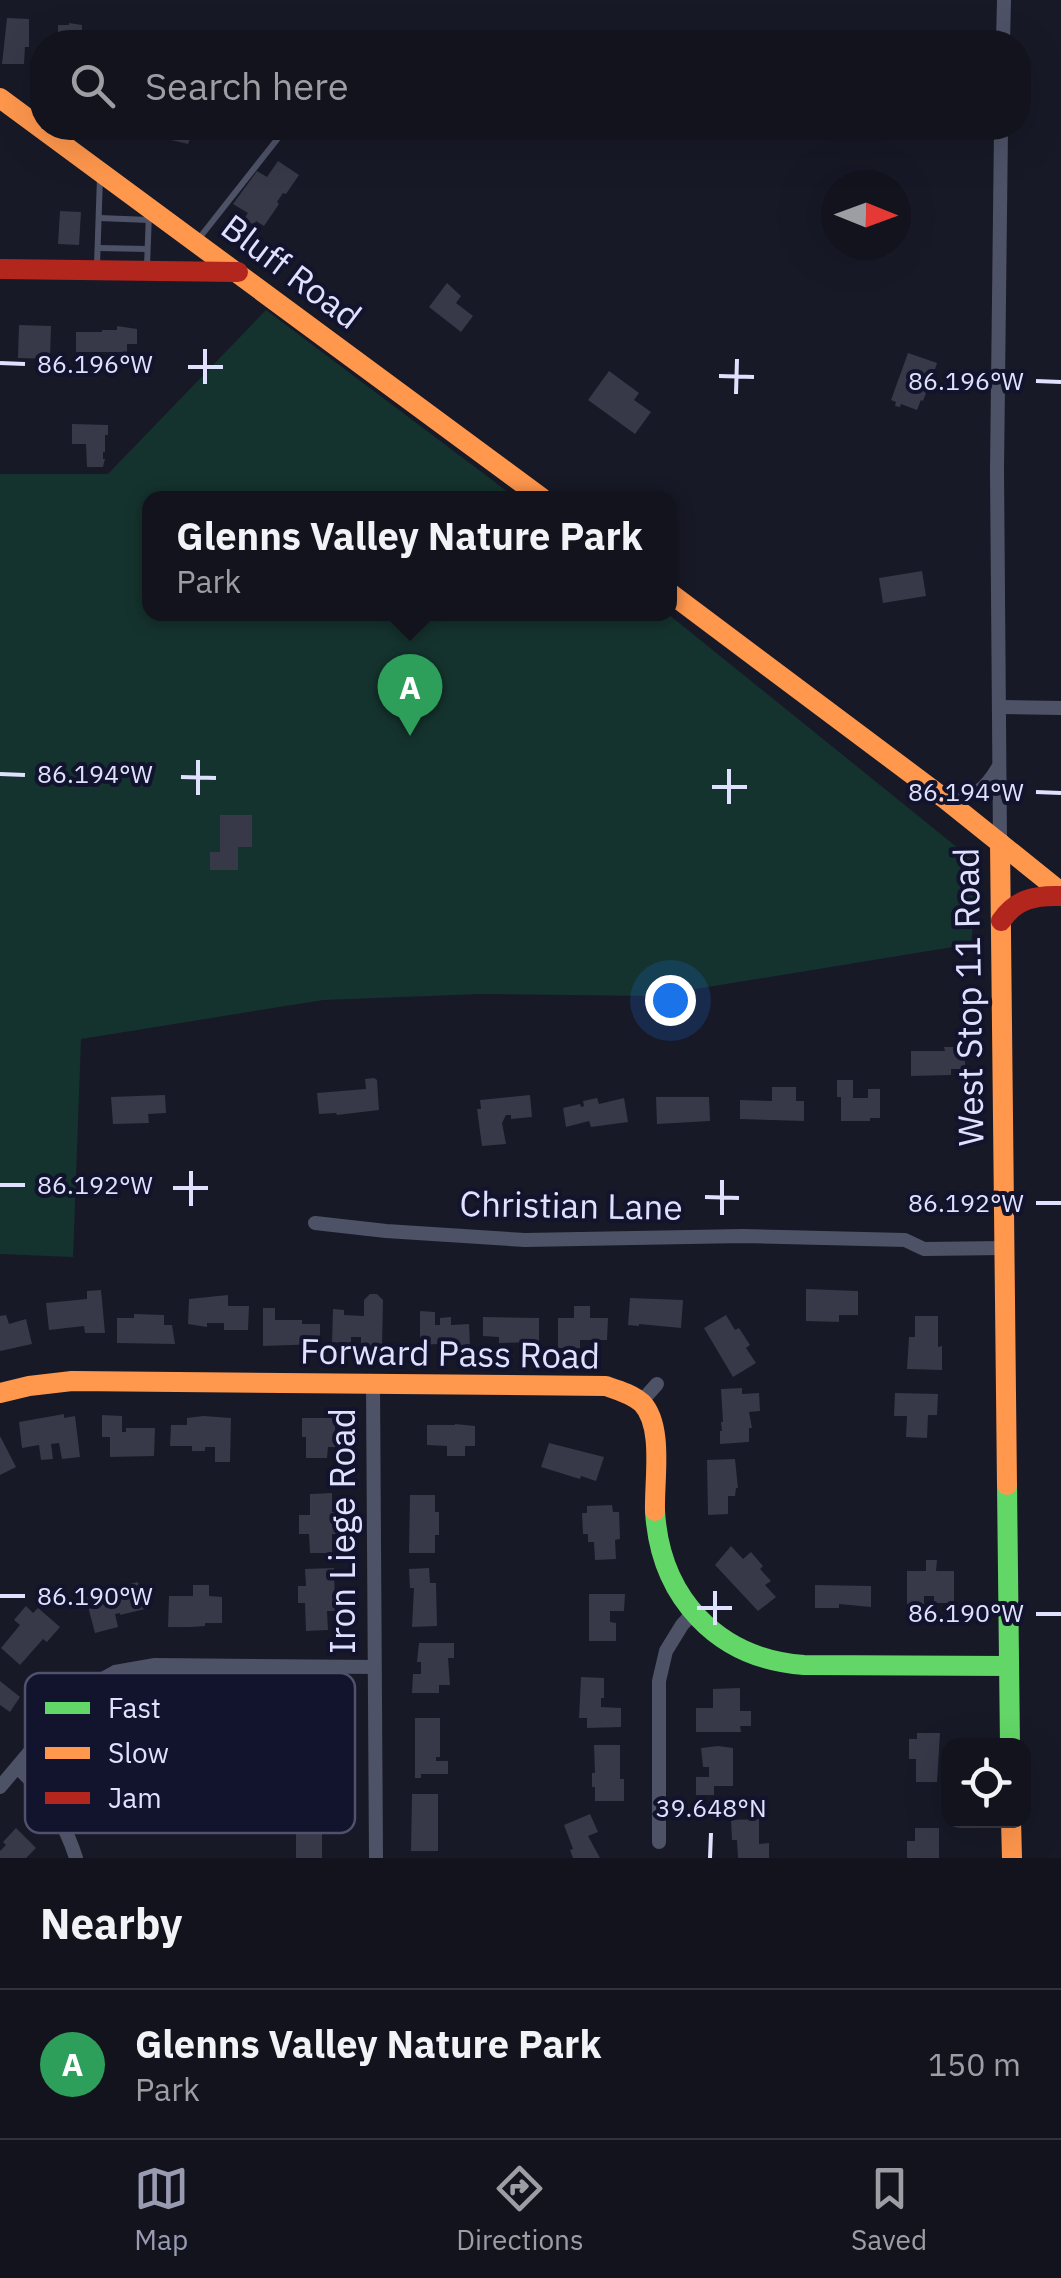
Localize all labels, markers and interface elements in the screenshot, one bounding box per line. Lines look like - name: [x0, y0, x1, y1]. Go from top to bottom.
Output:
- search box: [30, 30, 1031, 140]
- icon: search: [65, 58, 120, 113]
- text: Search here: [145, 61, 349, 110]
- north arrow: [821, 170, 911, 260]
- street label: Bluff Road: [212, 204, 371, 339]
- text: 86.196°W: [37, 347, 153, 380]
- text: 86.196°W: [908, 364, 1024, 397]
- popup: [142, 491, 677, 621]
- text: Glenns Valley Nature Park: [176, 511, 643, 560]
- text: Park: [176, 560, 241, 602]
- pin: A: [378, 654, 442, 736]
- text: 86.194°W: [37, 757, 153, 790]
- text: 86.194°W: [908, 775, 1024, 808]
- street label: West Stop 11 Road: [942, 847, 994, 1147]
- your location: [645, 975, 696, 1026]
- text: 86.192°W: [37, 1168, 153, 1201]
- street label: Christian Lane: [459, 1180, 683, 1230]
- text: 86.192°W: [908, 1186, 1024, 1219]
- street label: Forward Pass Road: [300, 1327, 600, 1379]
- street label: Iron Liege Road: [319, 1408, 365, 1654]
- text: 86.190°W: [37, 1579, 153, 1612]
- text: 86.190°W: [908, 1596, 1024, 1629]
- legend: [25, 1673, 355, 1833]
- text: Fast: [108, 1689, 161, 1726]
- text: Slow: [108, 1734, 169, 1771]
- map controls: [941, 1738, 1031, 1828]
- button: locate: [941, 1738, 1031, 1828]
- text: Jam: [108, 1779, 162, 1816]
- text: 39.648°N: [655, 1791, 767, 1824]
- text: Nearby: [40, 1896, 182, 1951]
- text: Glenns Valley Nature Park: [135, 2019, 601, 2068]
- text: A: [62, 2043, 83, 2085]
- text: 150 m: [928, 2043, 1021, 2085]
- text: Park: [135, 2068, 200, 2110]
- tab: Map: [134, 2161, 189, 2258]
- tab: Directions: [456, 2161, 584, 2258]
- tab: Saved: [851, 2161, 927, 2258]

